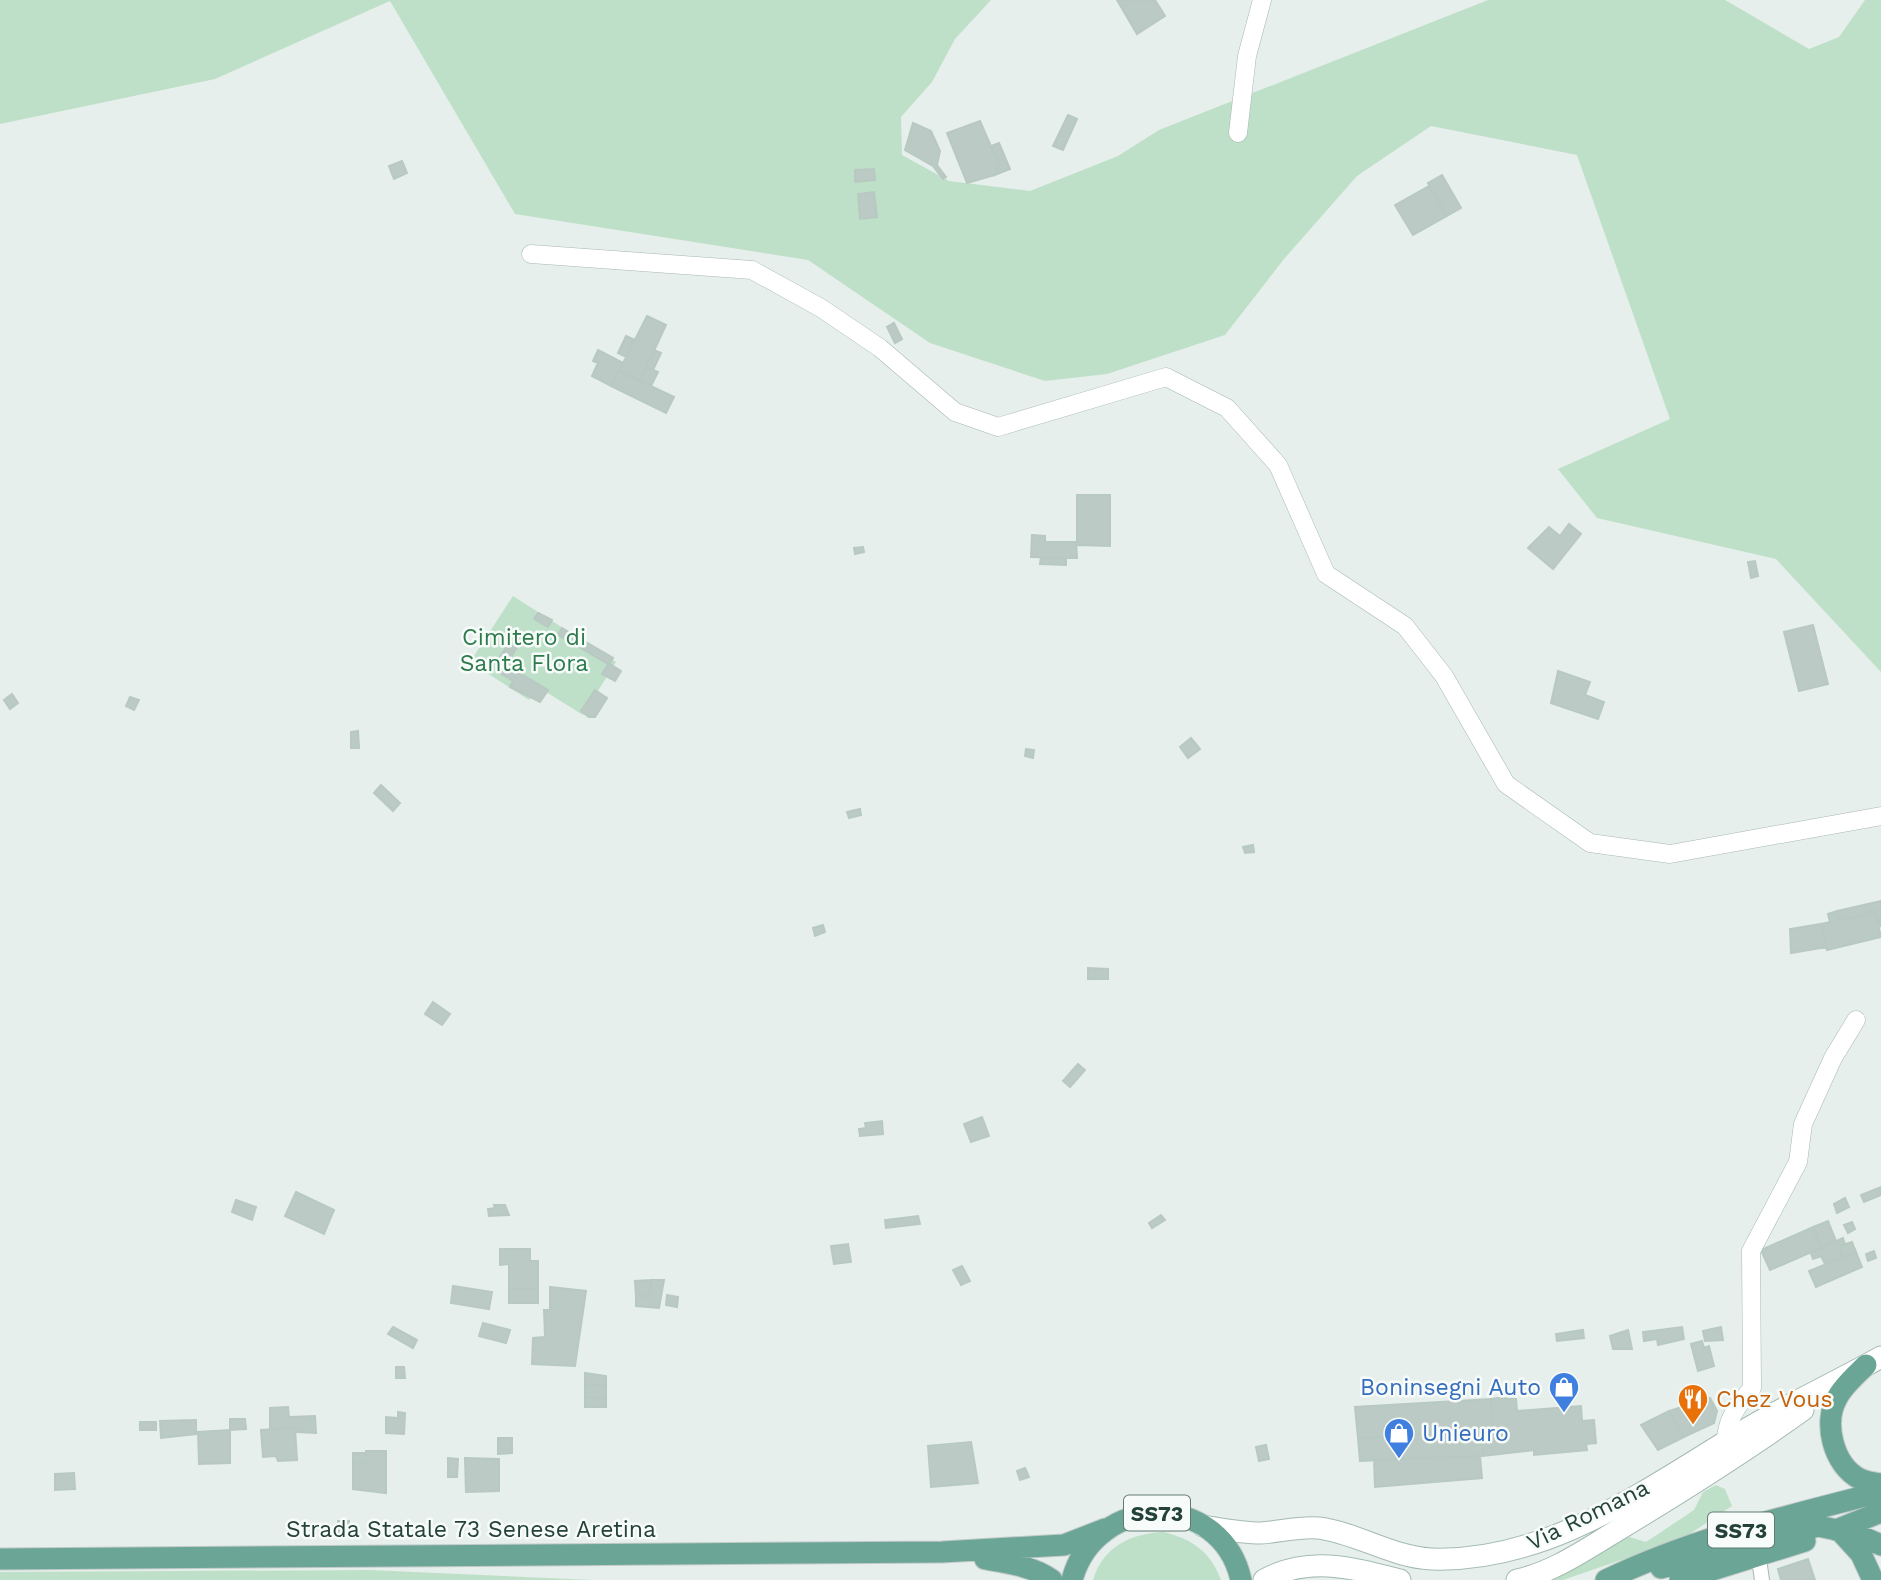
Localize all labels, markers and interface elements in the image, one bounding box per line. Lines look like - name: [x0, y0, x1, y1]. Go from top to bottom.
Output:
- park label: Cimitero di Santa Flora: [460, 624, 588, 677]
- shop icon: Boninsegni Auto: [1547, 1370, 1581, 1414]
- place label: Boninsegni Auto: [1360, 1374, 1541, 1401]
- restaurant icon: Chez Vous: [1676, 1382, 1710, 1426]
- place label: Chez Vous: [1716, 1386, 1833, 1413]
- shop icon: Unieuro: [1382, 1416, 1416, 1460]
- place label: Unieuro: [1422, 1420, 1509, 1447]
- street label: Via Romana: [1523, 1474, 1653, 1556]
- road number: SS73: [1124, 1496, 1190, 1530]
- road number: SS73: [1708, 1512, 1774, 1548]
- street label: Strada Statale 73 Senese Aretina: [286, 1516, 656, 1543]

